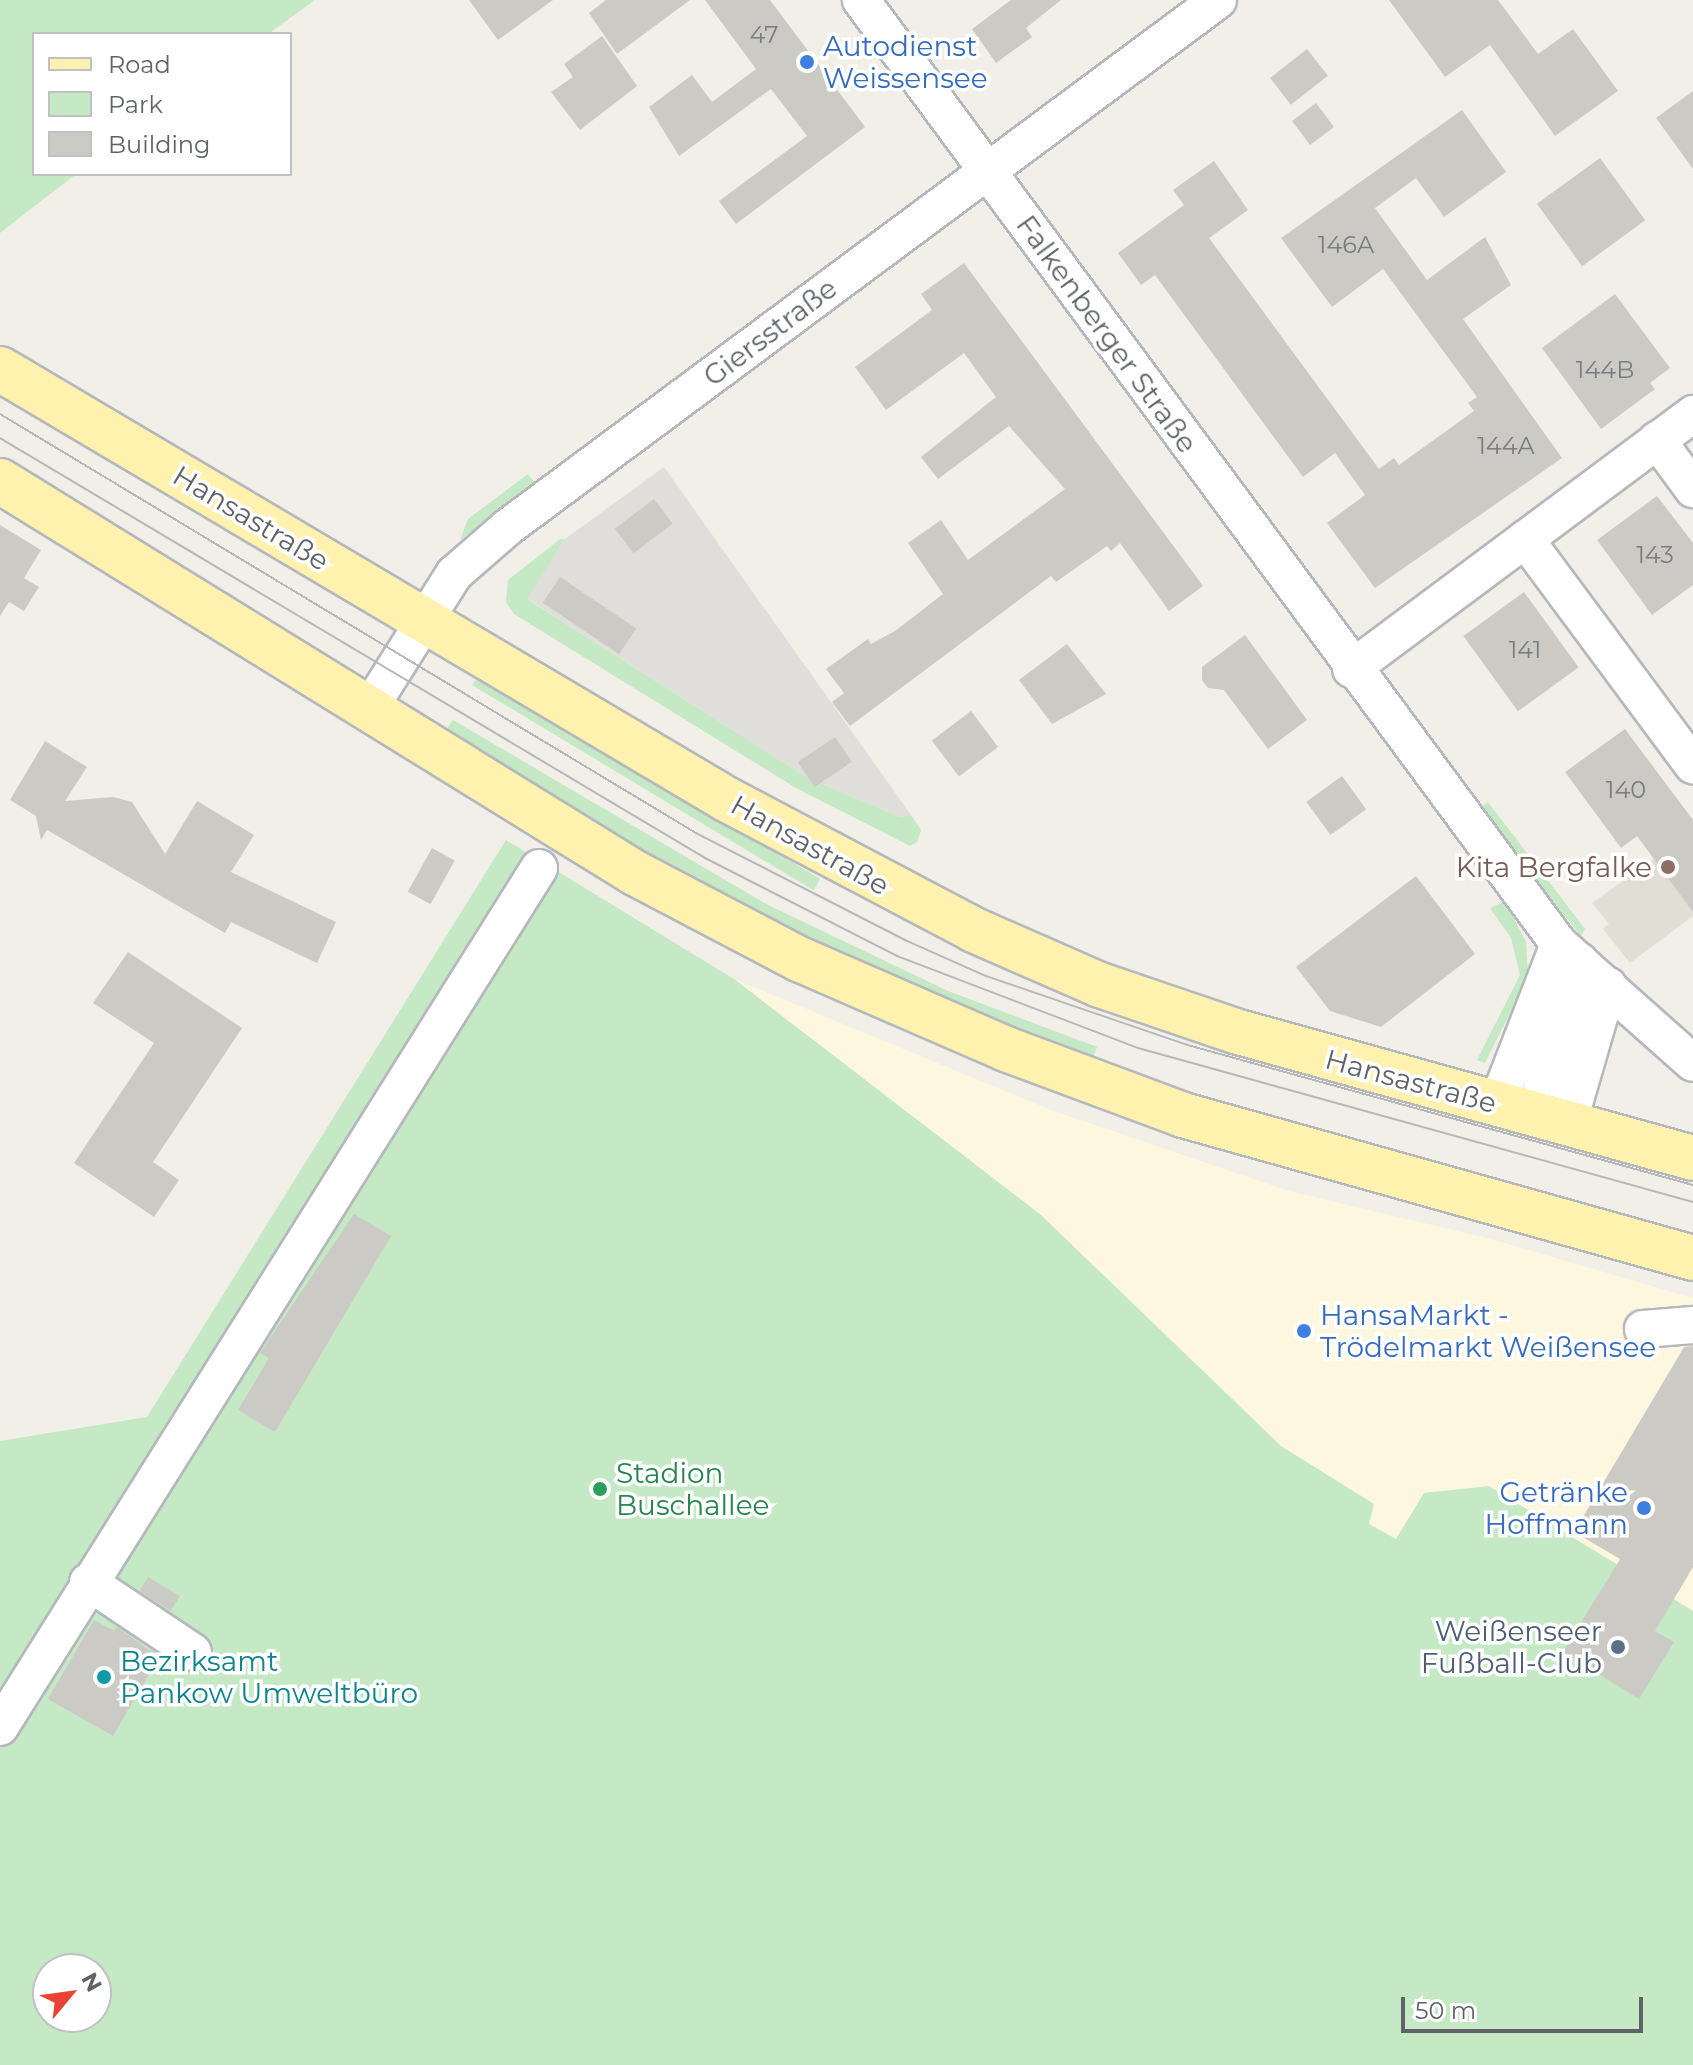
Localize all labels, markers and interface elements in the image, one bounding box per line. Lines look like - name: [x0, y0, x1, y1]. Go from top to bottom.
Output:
- house number: 47: [750, 21, 778, 49]
- place label: Autodienst Weissensee: [823, 29, 988, 95]
- legend: [32, 32, 292, 176]
- text: Road: [108, 50, 171, 79]
- marker: Autodienst Weissensee: [798, 53, 816, 71]
- text: Park: [108, 90, 163, 119]
- text: Building: [108, 130, 211, 159]
- street label: Falkenberger Straße: [1010, 209, 1204, 459]
- house number: 146A: [1318, 231, 1374, 259]
- street label: Giersstraße: [697, 271, 843, 393]
- house number: 144B: [1576, 356, 1634, 384]
- house number: 144A: [1477, 432, 1535, 460]
- street label: Hansastraße: [167, 458, 335, 578]
- house number: 143: [1636, 541, 1674, 569]
- house number: 141: [1509, 636, 1541, 664]
- house number: 140: [1606, 776, 1646, 804]
- street label: Hansastraße: [725, 788, 895, 902]
- place label: Kita Bergfalke: [1456, 850, 1652, 884]
- marker: Kita Bergfalke: [1659, 858, 1677, 876]
- street label: Hansastraße: [1322, 1042, 1500, 1120]
- place label: HansaMarkt - Trödelmarkt Weißensee: [1320, 1298, 1656, 1364]
- marker: HansaMarkt - Trödelmarkt Weißensee: [1295, 1322, 1313, 1340]
- place label: Stadion Buschallee: [616, 1456, 769, 1522]
- place label: Getränke Hoffmann: [1485, 1475, 1628, 1541]
- marker: Stadion Buschallee: [591, 1480, 609, 1498]
- marker: Getränke Hoffmann: [1635, 1499, 1653, 1517]
- place label: Weißenseer Fußball-Club: [1421, 1614, 1602, 1680]
- marker: Weißenseer Fußball-Club: [1609, 1638, 1627, 1656]
- place label: Bezirksamt Pankow Umweltbüro: [120, 1644, 418, 1710]
- marker: Bezirksamt Pankow Umweltbüro: [95, 1668, 113, 1686]
- north arrow: [32, 1953, 112, 2033]
- text: N: [76, 1968, 108, 1996]
- scale bar: [1405, 1981, 1647, 2031]
- text: 50 m: [1415, 1996, 1476, 2025]

